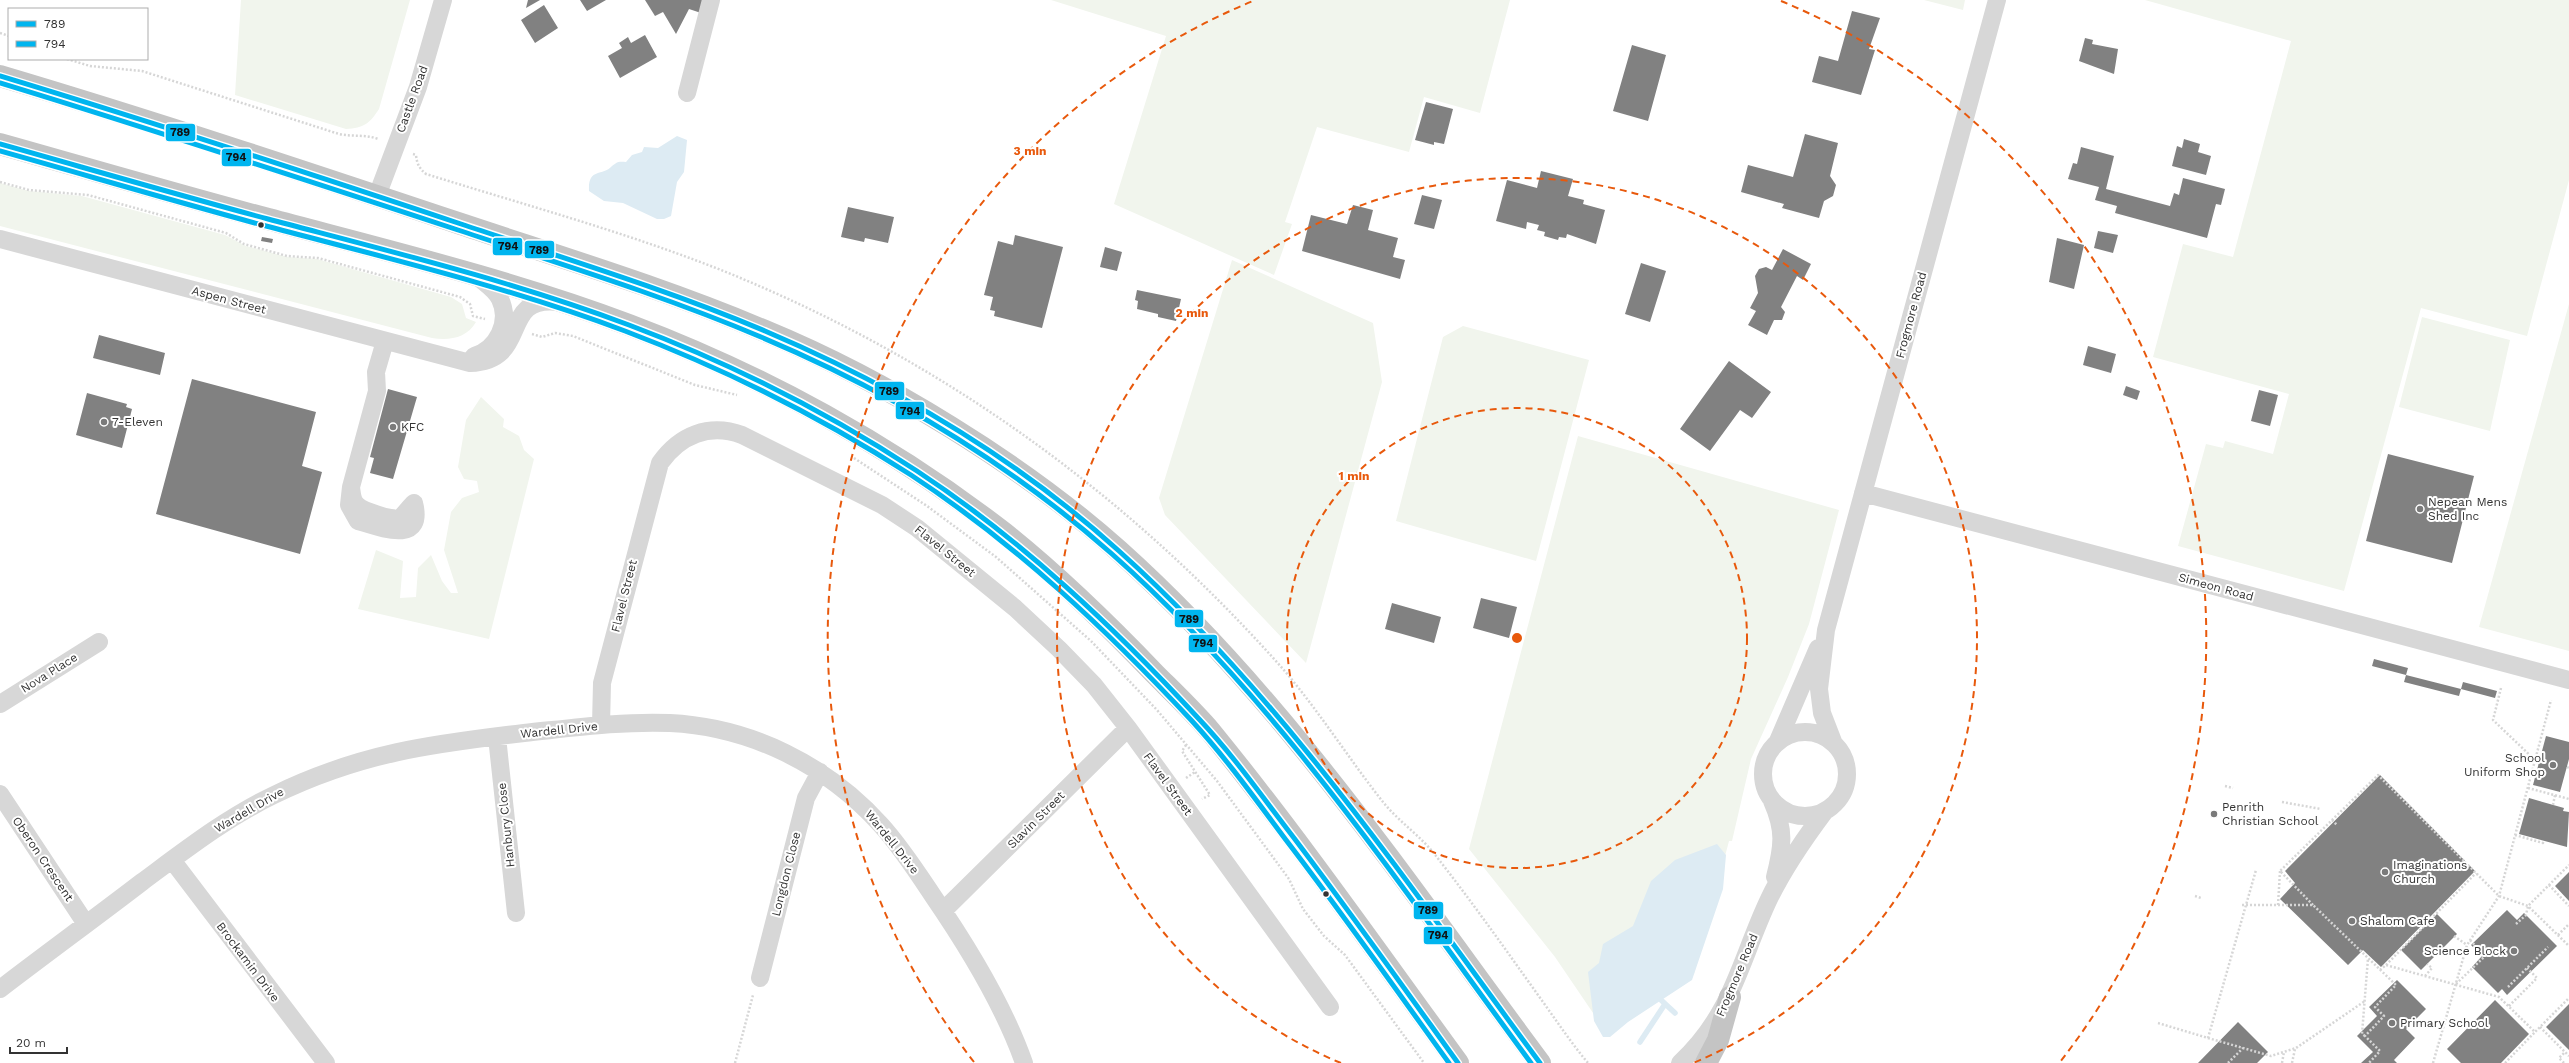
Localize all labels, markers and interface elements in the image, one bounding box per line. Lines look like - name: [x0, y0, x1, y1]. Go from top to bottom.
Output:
- legend: [8, 8, 148, 60]
- text: 789: [44, 17, 65, 31]
- text: 794: [44, 37, 65, 51]
- street label: Castle Road: [393, 64, 431, 134]
- line badge: 789: [165, 123, 196, 142]
- text: 789: [170, 126, 190, 139]
- text: 3 min: [1014, 144, 1046, 158]
- line badge: 794: [221, 148, 252, 167]
- text: 794: [226, 151, 246, 164]
- unlabelled marker: [256, 220, 266, 230]
- line badge: 794: [492, 237, 523, 256]
- text: 794: [498, 240, 518, 253]
- line badge: 789: [524, 240, 555, 259]
- text: 789: [529, 244, 549, 257]
- street label: Frogmore Road: [1893, 270, 1929, 360]
- street label: Aspen Street: [190, 283, 268, 317]
- text: 2 min: [1176, 306, 1208, 320]
- line badge: 789: [874, 381, 905, 401]
- text: 789: [879, 385, 899, 398]
- line badge: 794: [895, 401, 925, 420]
- text: 794: [900, 405, 920, 418]
- place label: 7-Eleven: [112, 415, 163, 429]
- marker: 7-Eleven: [99, 417, 109, 427]
- place label: KFC: [401, 420, 424, 434]
- marker: KFC: [388, 422, 398, 432]
- text: 1 min: [1339, 469, 1369, 483]
- place label: Nepean Mens Shed Inc: [2428, 495, 2507, 523]
- marker: Nepean Mens Shed Inc: [2415, 504, 2425, 514]
- street label: Flavel Street: [912, 522, 978, 580]
- street label: Flavel Street: [608, 558, 640, 634]
- street label: Simeon Road: [2177, 570, 2255, 604]
- line badge: 789: [1174, 609, 1204, 628]
- text: 789: [1179, 613, 1199, 626]
- centre of rings: [1510, 631, 1524, 645]
- line badge: 794: [1188, 634, 1218, 653]
- text: 794: [1193, 637, 1213, 650]
- street label: Nova Place: [18, 650, 80, 696]
- street label: Wardell Drive: [520, 719, 599, 741]
- street label: Flavel Street: [1141, 750, 1195, 818]
- place label: School Uniform Shop: [2464, 751, 2545, 779]
- marker: School Uniform Shop: [2548, 760, 2558, 770]
- street label: Hanbury Close: [495, 782, 517, 868]
- street label: Wardell Drive: [212, 784, 286, 836]
- street label: Slavin Street: [1005, 789, 1067, 851]
- place label: Penrith Christian School: [2222, 800, 2319, 828]
- street label: Wardell Drive: [862, 807, 922, 877]
- marker: Penrith Christian School: [2209, 809, 2219, 819]
- street label: Oberon Crescent: [10, 814, 76, 904]
- street label: Longdon Close: [769, 830, 803, 918]
- place label: Imaginations Church: [2393, 858, 2467, 886]
- marker: Imaginations Church: [2380, 867, 2390, 877]
- unlabelled marker: [1321, 889, 1331, 899]
- line badge: 789: [1413, 901, 1444, 920]
- text: 789: [1418, 904, 1438, 917]
- place label: Shalom Cafe: [2360, 914, 2435, 928]
- marker: Shalom Cafe: [2347, 916, 2357, 926]
- street label: Brockamin Drive: [214, 919, 282, 1005]
- line badge: 794: [1423, 926, 1453, 945]
- text: 794: [1428, 929, 1448, 942]
- street label: Frogmore Road: [1713, 931, 1761, 1019]
- place label: Science Block: [2424, 944, 2506, 958]
- marker: Science Block: [2509, 946, 2519, 956]
- place label: Primary School: [2400, 1016, 2489, 1030]
- marker: Primary School: [2387, 1018, 2397, 1028]
- scale bar: [10, 1029, 67, 1055]
- text: 20 m: [16, 1036, 46, 1050]

